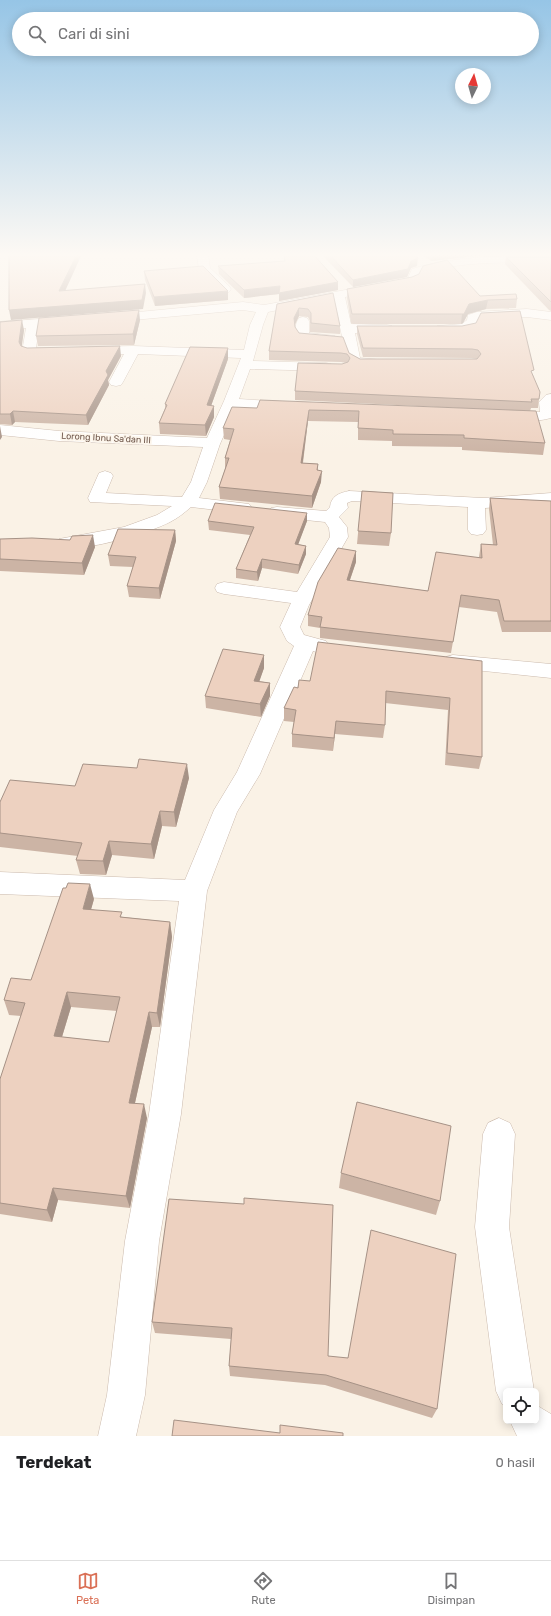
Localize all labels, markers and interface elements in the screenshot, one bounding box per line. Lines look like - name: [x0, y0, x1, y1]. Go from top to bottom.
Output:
- search box: [12, 12, 539, 56]
- icon: search: [26, 23, 48, 45]
- text: Cari di sini: [58, 25, 130, 43]
- north arrow: [455, 68, 491, 104]
- street label: Lorong Ibnu Sa'dan III: [61, 431, 151, 445]
- map controls: [503, 1388, 539, 1424]
- button: locate: [503, 1388, 539, 1424]
- text: Terdekat: [16, 1452, 91, 1472]
- text: 0 hasil: [496, 1455, 535, 1470]
- tab: Peta: [76, 1570, 99, 1607]
- tab: Rute: [251, 1570, 276, 1607]
- tab: Disimpan: [427, 1570, 475, 1607]

